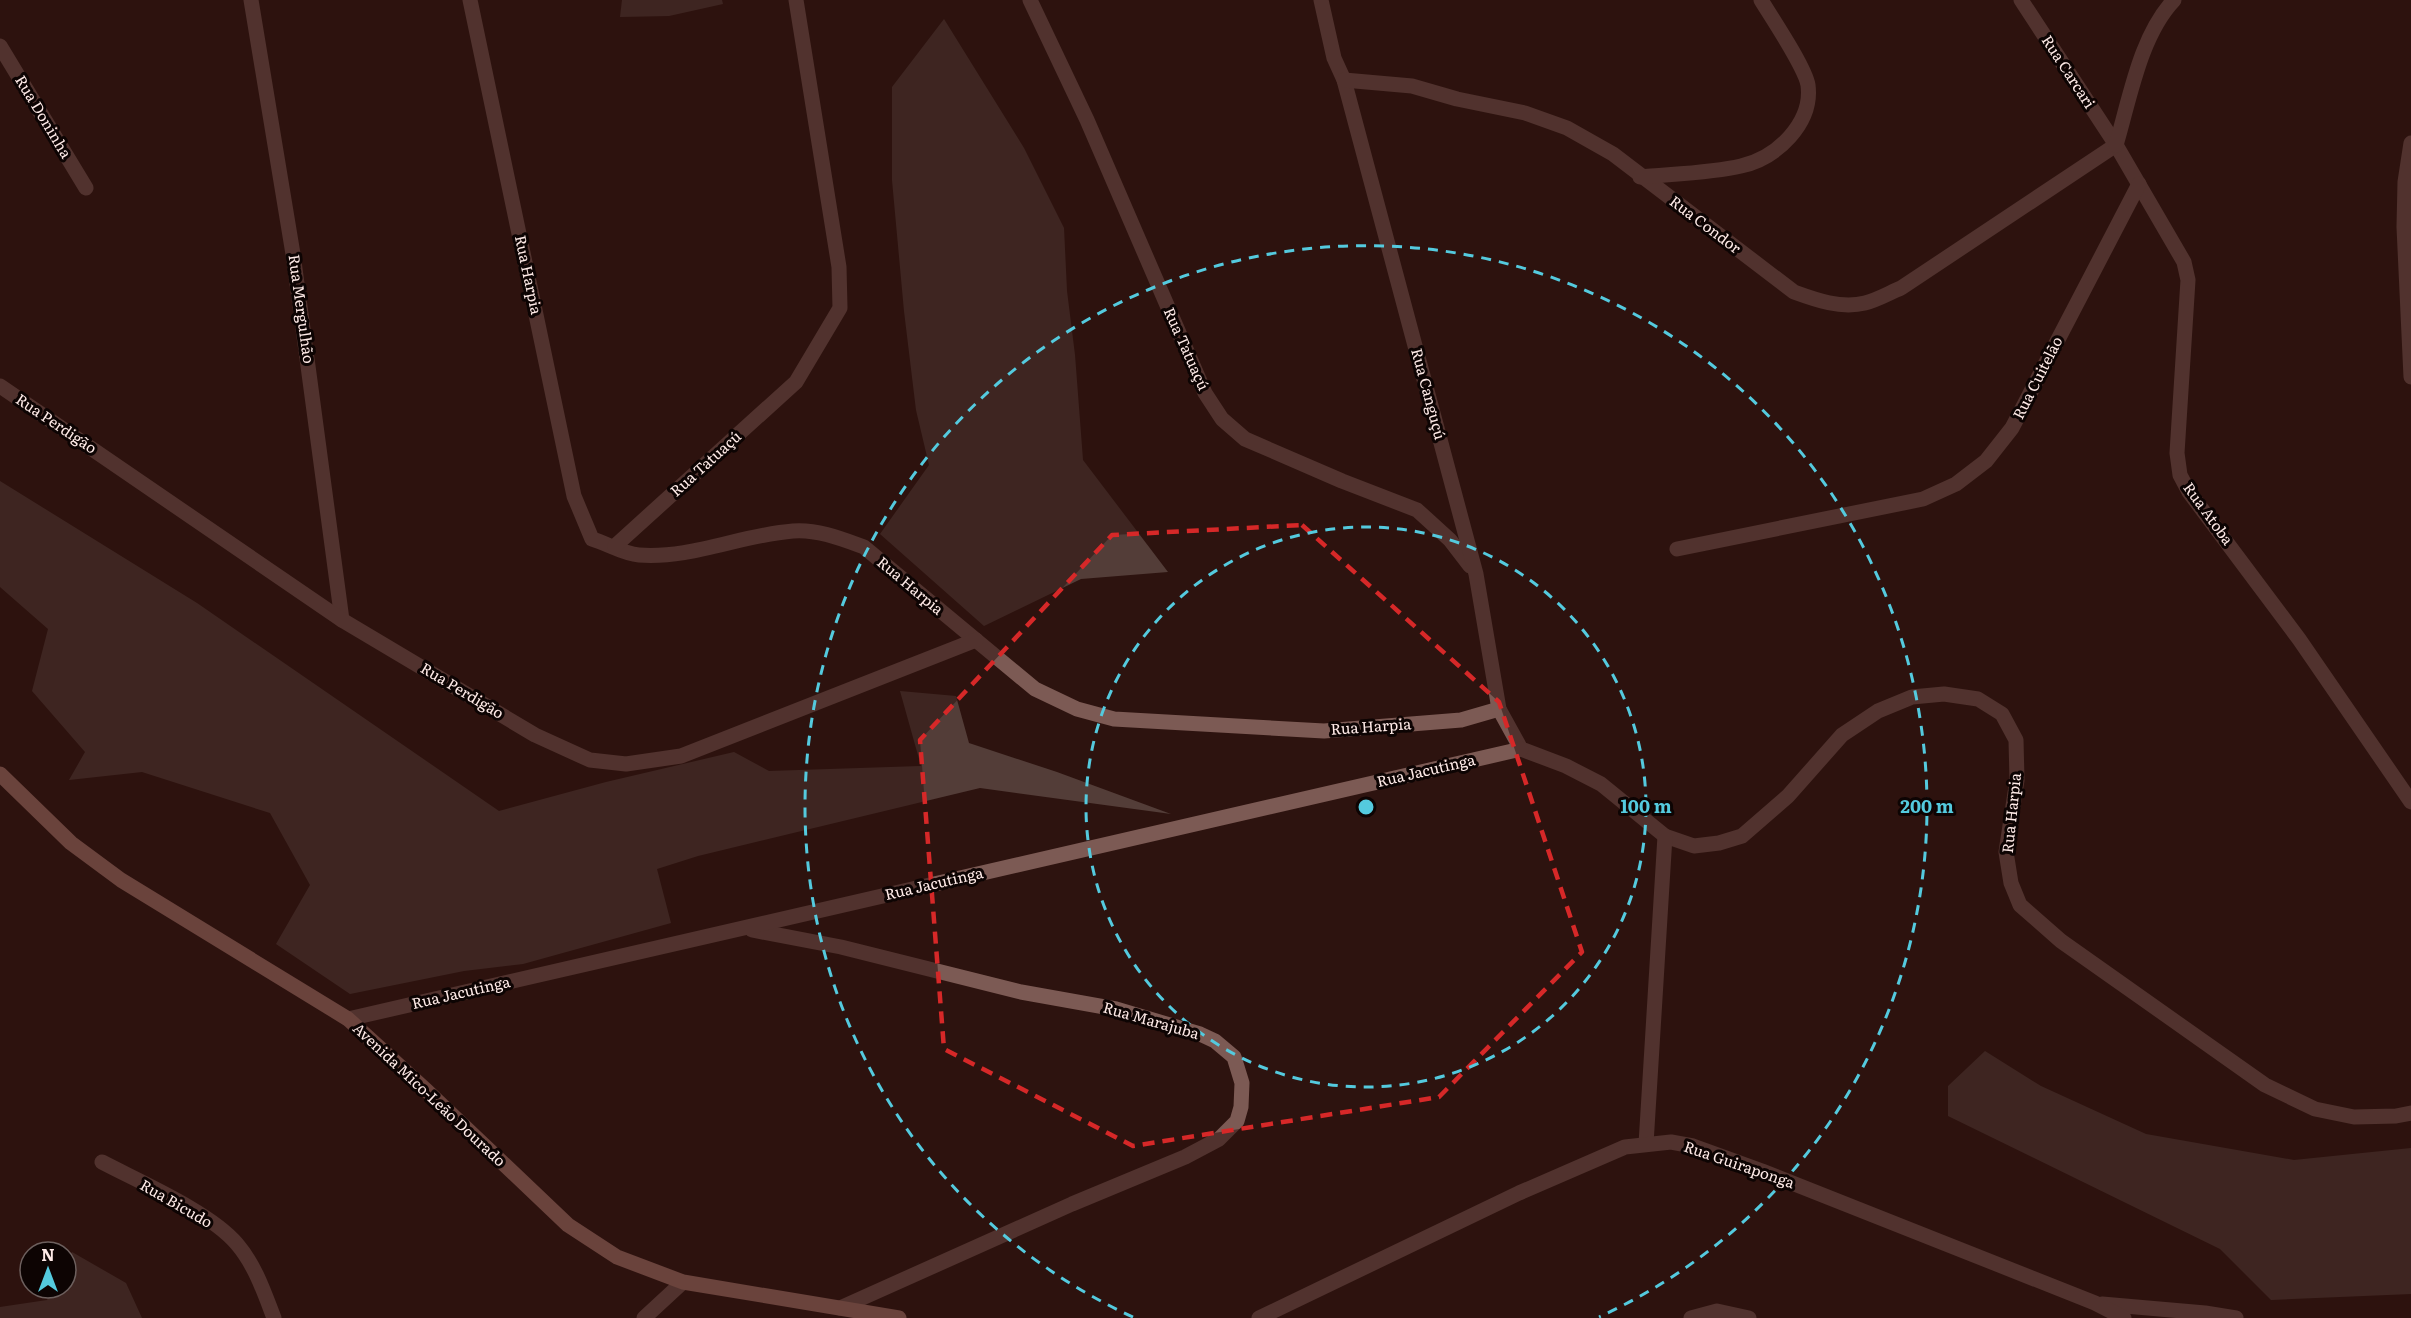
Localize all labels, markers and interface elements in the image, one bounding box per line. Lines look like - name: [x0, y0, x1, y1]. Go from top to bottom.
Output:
- street label: Rua Carcari: [2037, 30, 2102, 112]
- street label: Rua Doninha: [10, 70, 79, 163]
- street label: Rua Condor: [1665, 189, 1747, 258]
- street label: Rua Harpia: [510, 233, 549, 317]
- street label: Rua Mergulhão: [283, 253, 322, 365]
- street label: Rua Tatuaçú: [1159, 303, 1216, 394]
- street label: Rua Cuitelão: [2006, 332, 2068, 423]
- street label: Rua Canguçú: [1406, 345, 1453, 442]
- street label: Rua Perdigão: [12, 387, 102, 459]
- street label: Rua Tatuaçú: [664, 424, 746, 501]
- street label: Rua Atoba: [2179, 477, 2240, 550]
- street label: Rua Harpia: [873, 550, 950, 620]
- street label: Rua Perdigão: [417, 656, 509, 724]
- street label: Rua Harpia: [1330, 711, 1413, 740]
- street label: Rua Jacutinga: [1374, 747, 1478, 792]
- street label: Rua Harpia: [1995, 771, 2026, 854]
- text: 100 m: [1620, 792, 1672, 819]
- text: 200 m: [1900, 792, 1954, 819]
- centre of rings: [1356, 797, 1376, 817]
- street label: Rua Jacutinga: [882, 860, 986, 905]
- street label: Rua Jacutinga: [409, 969, 513, 1014]
- street label: Rua Marajuba: [1101, 995, 1203, 1045]
- street label: Avenida Mico-Leão Dourado: [348, 1017, 512, 1171]
- street label: Rua Guiraponga: [1681, 1134, 1799, 1194]
- street label: Rua Bicudo: [136, 1173, 218, 1233]
- north arrow: [18, 1240, 78, 1300]
- text: N: [41, 1242, 55, 1266]

